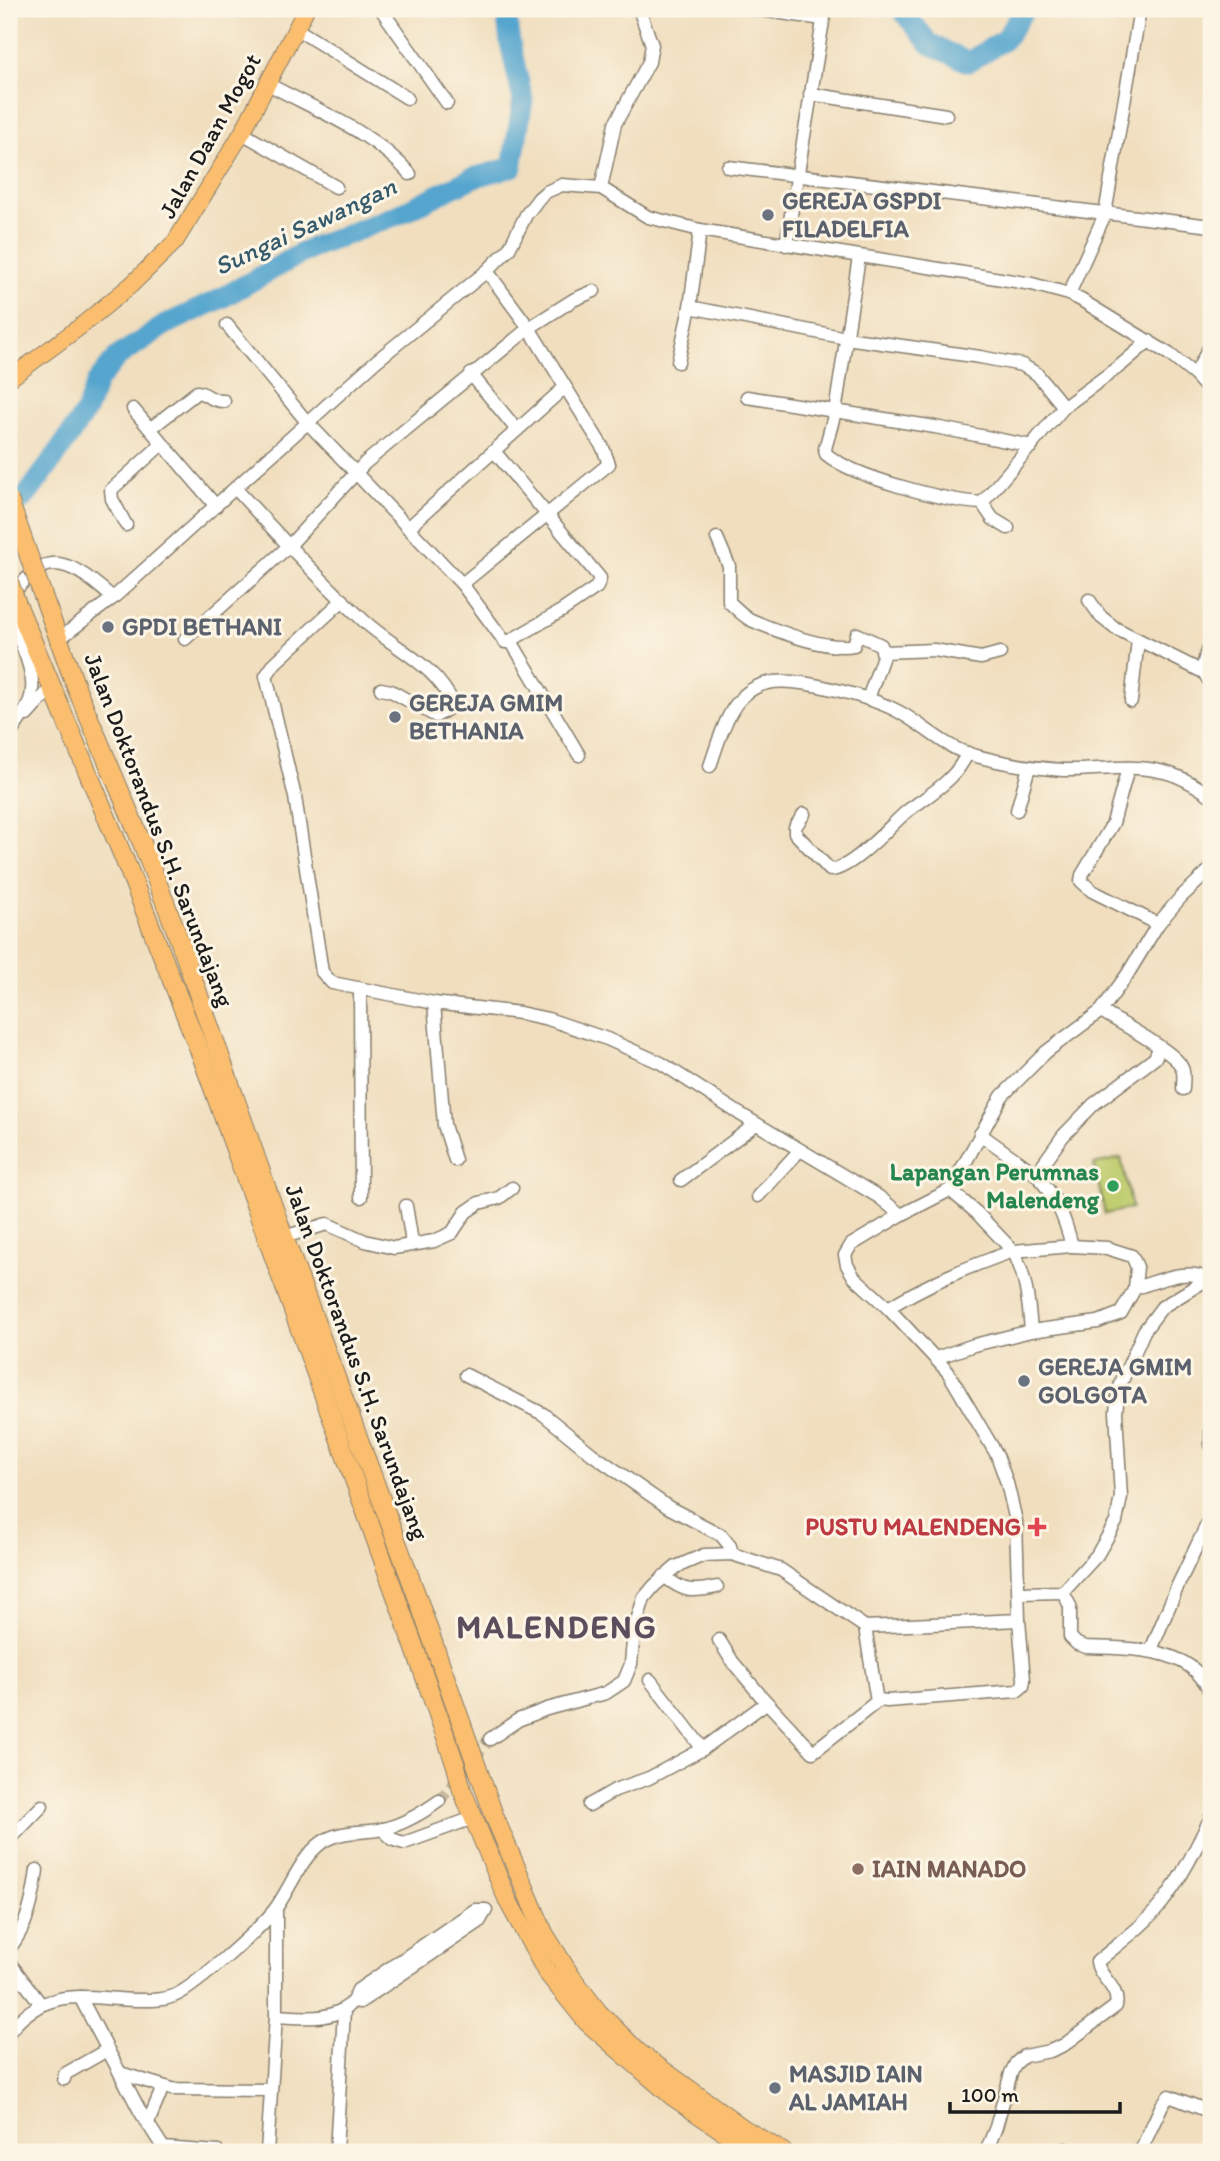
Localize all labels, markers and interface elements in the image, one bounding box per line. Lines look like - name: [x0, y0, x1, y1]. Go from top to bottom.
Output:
- street label: Jalan Daan Mogot: [152, 48, 267, 223]
- water label: Sungai Sawangan: [209, 170, 401, 282]
- place label: GEREJA GSPDI FILADELFIA: [782, 186, 942, 243]
- marker: GEREJA GSPDI FILADELFIA: [760, 207, 776, 223]
- place label: GPDI BETHANI: [122, 612, 282, 641]
- marker: GPDI BETHANI: [100, 619, 116, 635]
- street label: Jalan Doktorandus S.H. Sarundajang: [78, 649, 241, 1011]
- place label: GEREJA GMIM BETHANIA: [409, 688, 563, 745]
- marker: GEREJA GMIM BETHANIA: [387, 709, 403, 725]
- place label: Lapangan Perumnas Malendeng: [890, 1157, 1100, 1215]
- marker: Lapangan Perumnas Malendeng: [1105, 1178, 1121, 1194]
- street label: Jalan Doktorandus S.H. Sarundajang: [279, 1180, 436, 1544]
- place label: GEREJA GMIM GOLGOTA: [1038, 1352, 1192, 1409]
- marker: GEREJA GMIM GOLGOTA: [1016, 1373, 1032, 1389]
- place label: PUSTU MALENDENG: [805, 1512, 1021, 1541]
- marker: PUSTU MALENDENG: [1027, 1517, 1047, 1537]
- district label: MALENDENG: [456, 1608, 658, 1646]
- place label: IAIN MANADO: [872, 1854, 1026, 1883]
- marker: IAIN MANADO: [850, 1861, 866, 1877]
- place label: MASJID IAIN AL JAMIAH: [788, 2059, 923, 2116]
- scale bar: [950, 2070, 1120, 2114]
- marker: MASJID IAIN AL JAMIAH: [767, 2080, 783, 2096]
- text: 100 m: [961, 2082, 1019, 2107]

